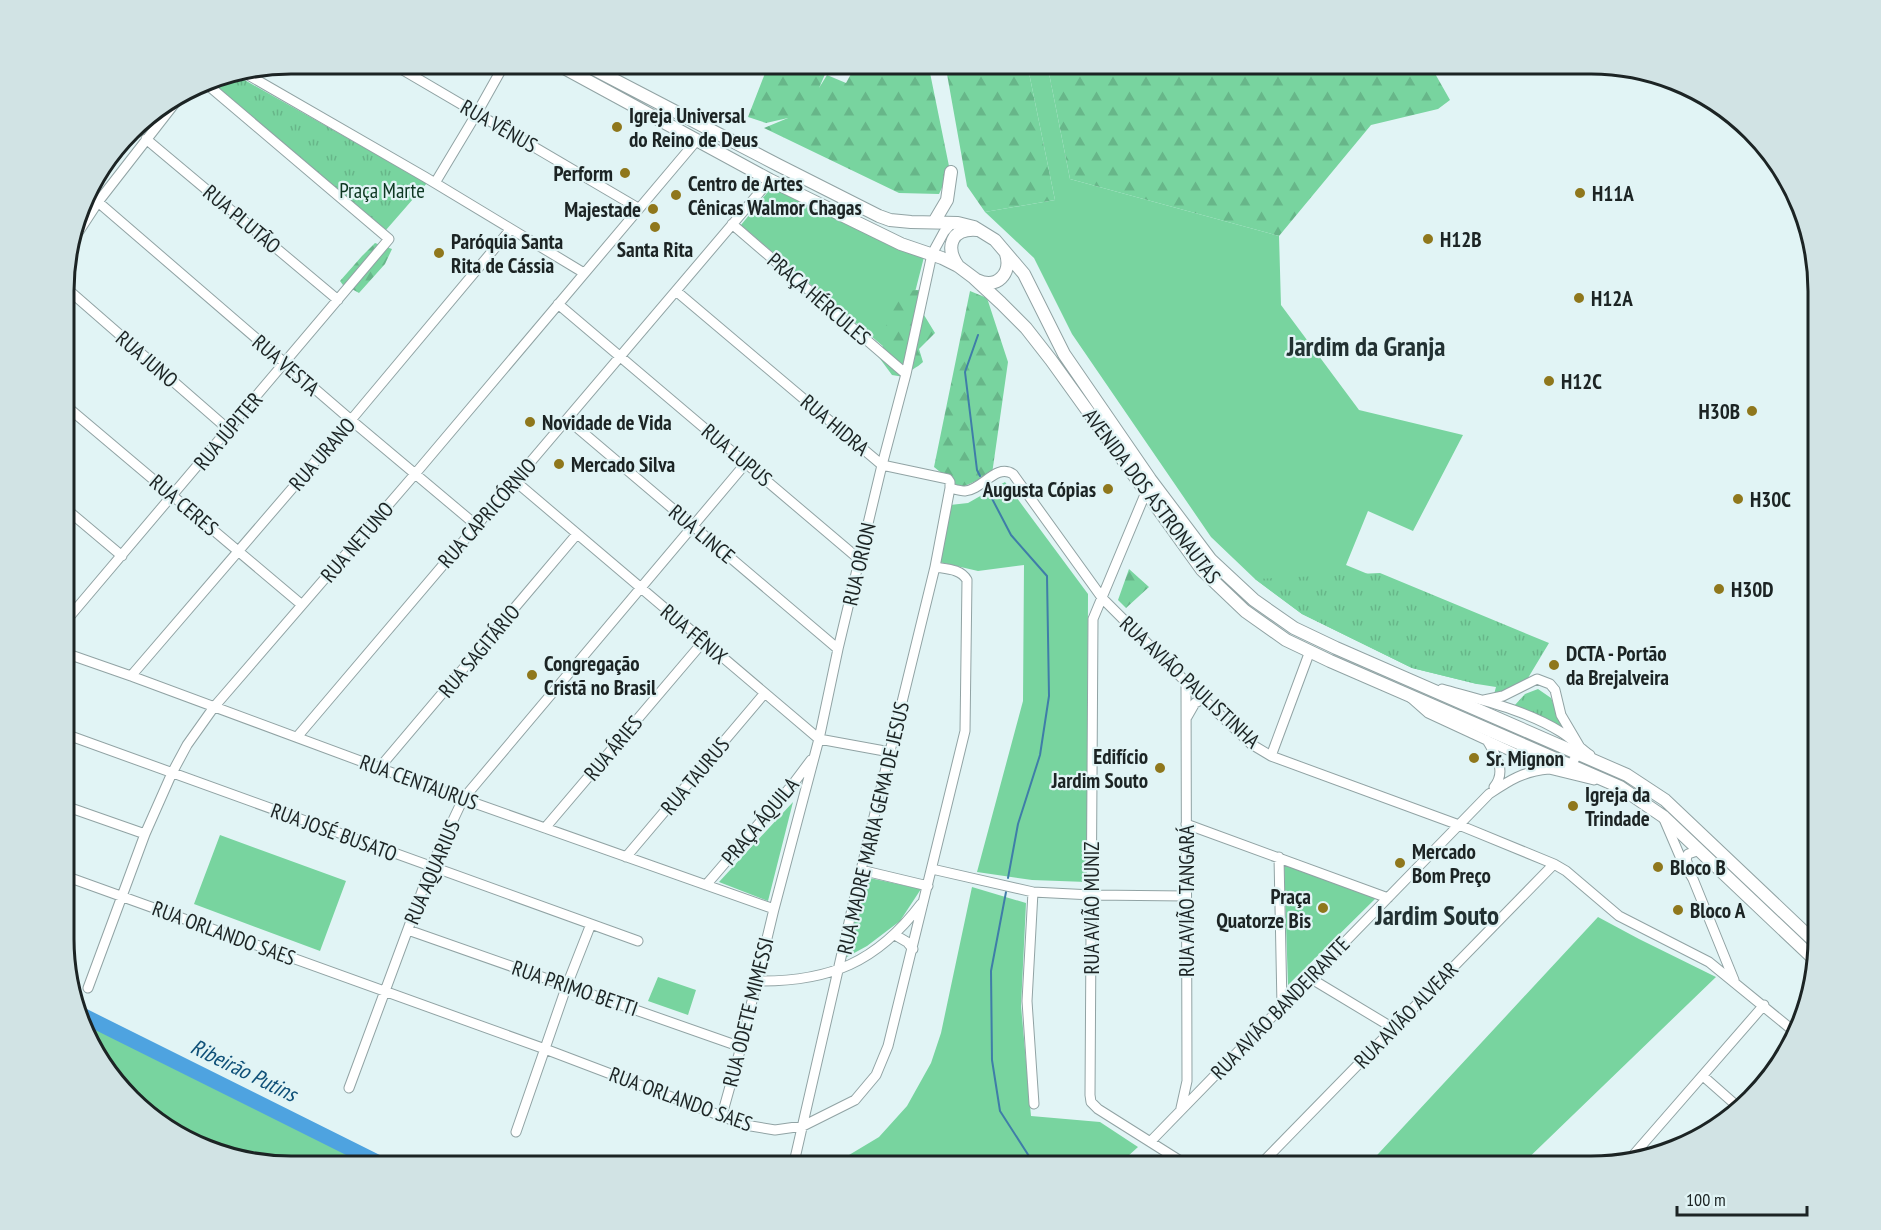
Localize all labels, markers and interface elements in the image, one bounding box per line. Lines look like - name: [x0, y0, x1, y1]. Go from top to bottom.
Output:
- street label: RUA VÊNUS: [456, 93, 542, 159]
- place label: Igreja Universal do Reino de Deus: [629, 102, 758, 153]
- marker: Igreja Universal do Reino de Deus: [610, 120, 624, 134]
- place label: Perform: [553, 160, 613, 187]
- marker: Perform: [618, 166, 632, 180]
- place label: Centro de Artes Cênicas Walmor Chagas: [688, 170, 862, 221]
- park label: Praça Marte: [339, 177, 425, 204]
- street label: RUA PLUTÃO: [198, 179, 286, 259]
- place label: H11A: [1592, 180, 1634, 207]
- marker: H11A: [1573, 186, 1587, 200]
- marker: Centro de Artes Cênicas Walmor Chagas: [669, 188, 683, 202]
- place label: Majestade: [564, 196, 641, 223]
- marker: Majestade: [646, 202, 660, 216]
- marker: Santa Rita: [648, 220, 662, 234]
- place label: H12B: [1440, 226, 1482, 253]
- place label: Paróquia Santa Rita de Cássia: [451, 228, 564, 279]
- marker: H12B: [1421, 232, 1435, 246]
- place label: Santa Rita: [617, 236, 694, 263]
- marker: Paróquia Santa Rita de Cássia: [432, 246, 446, 260]
- street label: PRAÇA HÉRCULES: [762, 247, 876, 351]
- place label: H12A: [1591, 285, 1633, 312]
- marker: H12A: [1572, 291, 1586, 305]
- street label: RUA JUNO: [110, 325, 184, 393]
- street label: RUA VESTA: [247, 329, 325, 402]
- district label: Jardim da Granja: [1286, 329, 1445, 363]
- place label: H12C: [1561, 368, 1602, 395]
- marker: H12C: [1542, 374, 1556, 388]
- street label: RUA JÚPITER: [188, 386, 268, 476]
- street label: RUA HIDRA: [795, 388, 875, 462]
- place label: H30B: [1698, 398, 1740, 425]
- street label: AVENIDA DOS ASTRONAUTAS: [1077, 403, 1227, 589]
- marker: H30B: [1745, 404, 1759, 418]
- place label: Novidade de Vida: [542, 409, 672, 436]
- street label: RUA URANO: [283, 412, 361, 496]
- marker: Novidade de Vida: [523, 415, 537, 429]
- street label: RUA LUPUS: [696, 418, 778, 492]
- place label: Mercado Silva: [571, 451, 676, 478]
- street label: RUA CAPRICÓRNIO: [432, 453, 542, 573]
- marker: Mercado Silva: [552, 457, 566, 471]
- street label: RUA CERES: [144, 468, 224, 542]
- place label: Augusta Cópias: [982, 476, 1096, 503]
- marker: Augusta Cópias: [1101, 482, 1115, 496]
- place label: H30C: [1750, 486, 1791, 513]
- marker: H30C: [1731, 492, 1745, 506]
- street label: RUA NETUNO: [315, 496, 399, 588]
- street label: RUA LINCE: [663, 499, 741, 569]
- street label: RUA ORION: [836, 520, 882, 608]
- place label: H30D: [1731, 576, 1774, 603]
- marker: H30D: [1712, 582, 1726, 596]
- street label: RUA FÊNIX: [655, 598, 733, 670]
- street label: RUA SAGITÁRIO: [432, 599, 526, 703]
- street label: RUA AVIÃO PAULISTINHA: [1114, 610, 1266, 754]
- place label: DCTA - Portão da Brejalveira: [1566, 640, 1669, 691]
- place label: Congregação Cristã no Brasil: [544, 650, 657, 701]
- marker: DCTA - Portão da Brejalveira: [1547, 658, 1561, 672]
- marker: Congregação Cristã no Brasil: [525, 668, 539, 682]
- street label: RUA MADRE MARIA GEMA DE JESUS: [831, 699, 915, 957]
- street label: RUA ÁRIES: [578, 710, 648, 786]
- street label: RUA TAURUS: [655, 732, 735, 820]
- place label: Edifício Jardim Souto: [1050, 743, 1148, 794]
- place label: Sr. Mignon: [1486, 745, 1564, 772]
- street label: RUA CENTAURUS: [356, 748, 482, 816]
- marker: Sr. Mignon: [1467, 751, 1481, 765]
- marker: Edifício Jardim Souto: [1153, 761, 1167, 775]
- street label: PRAÇA ÁQUILA: [715, 772, 805, 870]
- place label: Igreja da Trindade: [1585, 781, 1650, 832]
- street label: RUA JOSÉ BUSATO: [267, 797, 401, 867]
- marker: Igreja da Trindade: [1566, 799, 1580, 813]
- street label: RUA AQUARIUS: [398, 816, 466, 928]
- street label: RUA AVIÃO TANGARÁ: [1173, 825, 1200, 977]
- place label: Mercado Bom Preço: [1412, 838, 1491, 889]
- street label: RUA AVIÃO MUNIZ: [1078, 841, 1105, 975]
- place label: Bloco B: [1670, 854, 1726, 881]
- marker: Mercado Bom Preço: [1393, 856, 1407, 870]
- marker: Bloco B: [1651, 860, 1665, 874]
- place label: Praça Quatorze Bis: [1216, 883, 1311, 934]
- street label: RUA ORLANDO SAES: [149, 895, 299, 971]
- place label: Bloco A: [1690, 897, 1746, 924]
- district label: Jardim Souto: [1374, 898, 1499, 932]
- marker: Praça Quatorze Bis: [1316, 901, 1330, 915]
- marker: Bloco A: [1671, 903, 1685, 917]
- street label: RUA AVIÃO BANDEIRANTE: [1205, 931, 1355, 1085]
- street label: RUA ODETE MIMESSI: [716, 935, 780, 1089]
- street label: RUA PRIMO BETTI: [508, 954, 642, 1022]
- street label: RUA AVIÃO ALVEAR: [1348, 956, 1464, 1074]
- water label: Ribeirão Putins: [186, 1032, 304, 1109]
- street label: RUA ORLANDO SAES: [606, 1061, 756, 1137]
- scale bar: [1677, 1179, 1808, 1217]
- text: 100 m: [1686, 1188, 1726, 1211]

